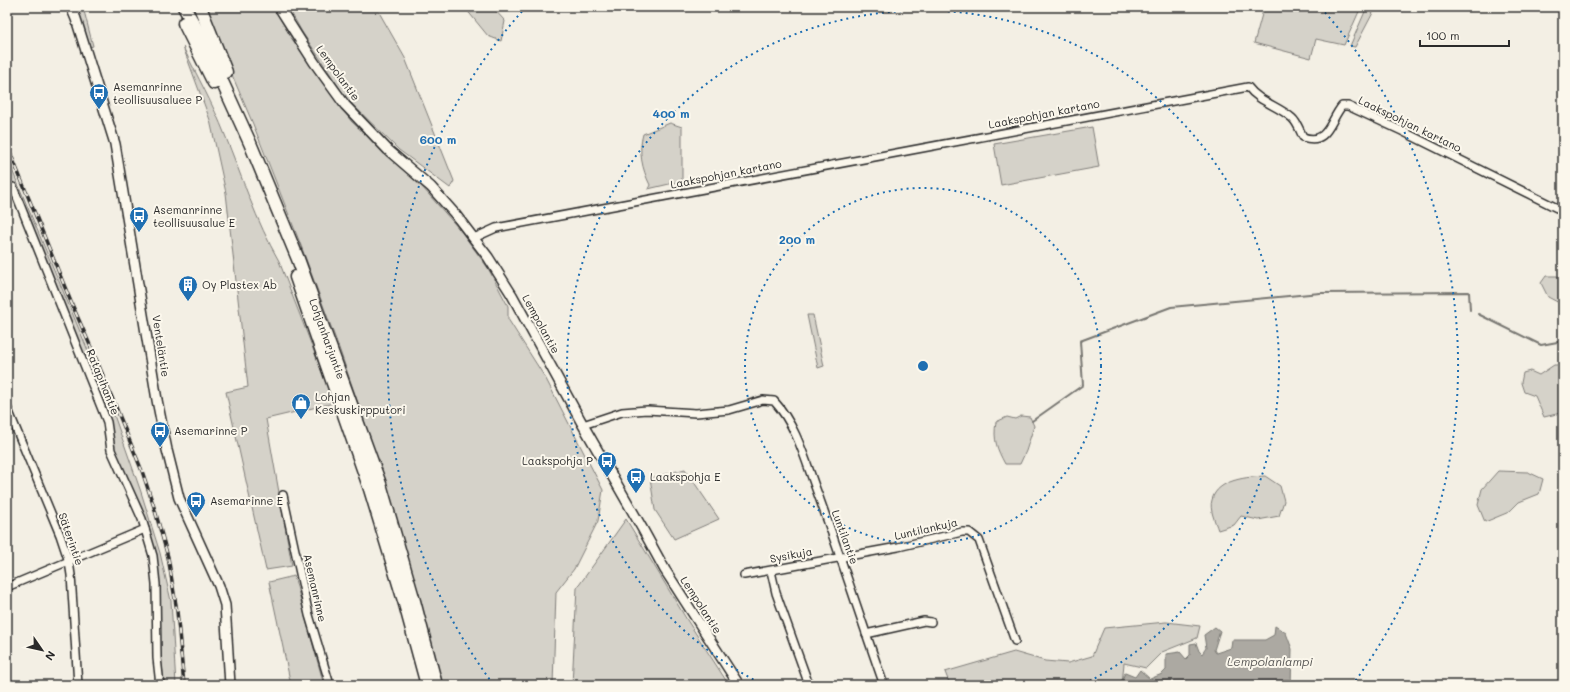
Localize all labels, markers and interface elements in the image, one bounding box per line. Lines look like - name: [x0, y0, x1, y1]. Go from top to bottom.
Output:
- scale bar: [1420, 22, 1509, 48]
- text: 100 m: [1426, 27, 1460, 43]
- street label: Lempolantie: [313, 42, 364, 104]
- place label: Asemanrinne teollisuusaluee P: [113, 79, 203, 107]
- bus stop icon: Asemanrinne teollisuusaluee P: [88, 82, 110, 110]
- street label: Laakspohjan kartano: [1356, 92, 1465, 155]
- street label: Laakspohjan kartano: [987, 95, 1101, 132]
- text: 400 m: [653, 105, 689, 121]
- text: 600 m: [420, 131, 456, 147]
- street label: Laakspohjan kartano: [669, 155, 783, 192]
- place label: Asemanrinne teollisuusalue E: [153, 202, 235, 230]
- bus stop icon: Asemanrinne teollisuusalue E: [128, 205, 150, 233]
- text: 200 m: [779, 231, 815, 247]
- building icon: Oy Plastex Ab: [177, 274, 199, 302]
- place label: Oy Plastex Ab: [202, 277, 277, 292]
- street label: Lempolantie: [519, 292, 564, 356]
- street label: Lohjanharjuntie: [306, 296, 349, 381]
- street label: Venteläntie: [149, 314, 174, 378]
- street label: Ratapihantie: [83, 347, 124, 417]
- centre of rings: [916, 359, 930, 373]
- place label: Lohjan Keskuskirpputori: [315, 389, 406, 417]
- shop icon: Lohjan Keskuskirpputori: [290, 392, 312, 420]
- bus stop icon: Asemarinne P: [149, 420, 171, 448]
- place label: Asemarinne P: [174, 423, 248, 438]
- bus stop icon: Laakspohja P: [596, 450, 618, 478]
- place label: Laakspohja P: [522, 453, 593, 468]
- bus stop icon: Laakspohja E: [625, 466, 647, 494]
- place label: Laakspohja E: [650, 469, 721, 484]
- bus stop icon: Asemarinne E: [185, 490, 207, 518]
- place label: Asemarinne E: [210, 493, 283, 508]
- street label: Luntilantie: [829, 508, 862, 566]
- street label: Säterintie: [55, 511, 88, 567]
- street label: Luntilankuja: [893, 514, 959, 543]
- street label: Sysikuja: [768, 543, 814, 566]
- street label: Asemanrinne: [300, 552, 331, 624]
- street label: Lempolantie: [677, 573, 726, 636]
- north arrow: [22, 630, 62, 670]
- text: N: [42, 648, 59, 664]
- water label: Lempolanlampi: [1227, 653, 1313, 669]

